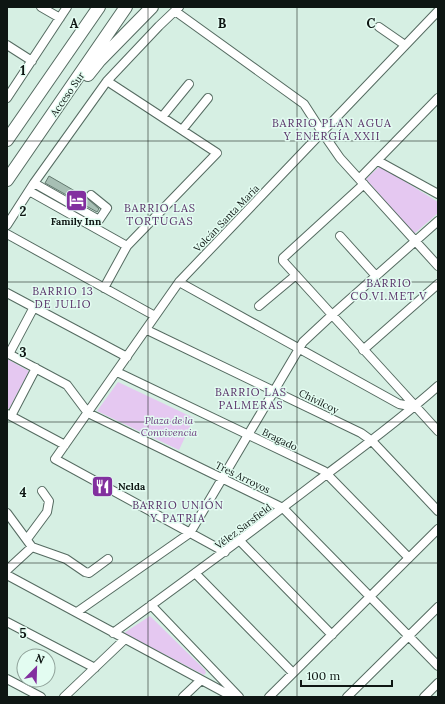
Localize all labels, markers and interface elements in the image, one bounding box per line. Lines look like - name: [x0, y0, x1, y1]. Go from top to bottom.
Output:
- text: A: [70, 15, 79, 32]
- text: B: [218, 15, 227, 32]
- text: C: [367, 15, 376, 32]
- text: 1: [20, 62, 26, 79]
- street label: Acceso Sur: [47, 69, 88, 120]
- district label: BARRIO PLAN AGUA Y ENERGÍA XXII: [272, 116, 392, 143]
- street label: Volcán Santa María: [190, 182, 262, 256]
- hotel icon: Family Inn: [63, 188, 89, 214]
- district label: BARRIO LAS TORTUGAS: [124, 201, 196, 228]
- text: 2: [20, 203, 27, 220]
- place label: Family Inn: [51, 215, 102, 228]
- district label: BARRIO CO.VI.MET V: [351, 276, 427, 303]
- district label: BARRIO 13 DE JULIO: [32, 284, 94, 311]
- text: 3: [19, 344, 27, 361]
- district label: BARRIO LAS PALMERAS: [215, 385, 287, 412]
- street label: Chivilcoy: [297, 386, 341, 417]
- park label: Plaza de la Convivencia: [141, 414, 198, 439]
- street label: Bragado: [260, 425, 300, 454]
- street label: Tres Arroyos: [213, 459, 273, 496]
- restaurant icon: Nelda: [89, 473, 115, 499]
- place label: Nelda: [118, 480, 146, 493]
- text: 4: [19, 484, 27, 501]
- district label: BARRIO UNIÓN Y PATRIA: [132, 498, 224, 525]
- street label: Vélez Sarsfield: [212, 501, 274, 553]
- text: 5: [19, 625, 27, 642]
- north arrow: [16, 648, 56, 688]
- text: N: [33, 651, 47, 667]
- scale bar: [301, 662, 392, 688]
- text: 100 m: [307, 668, 340, 683]

